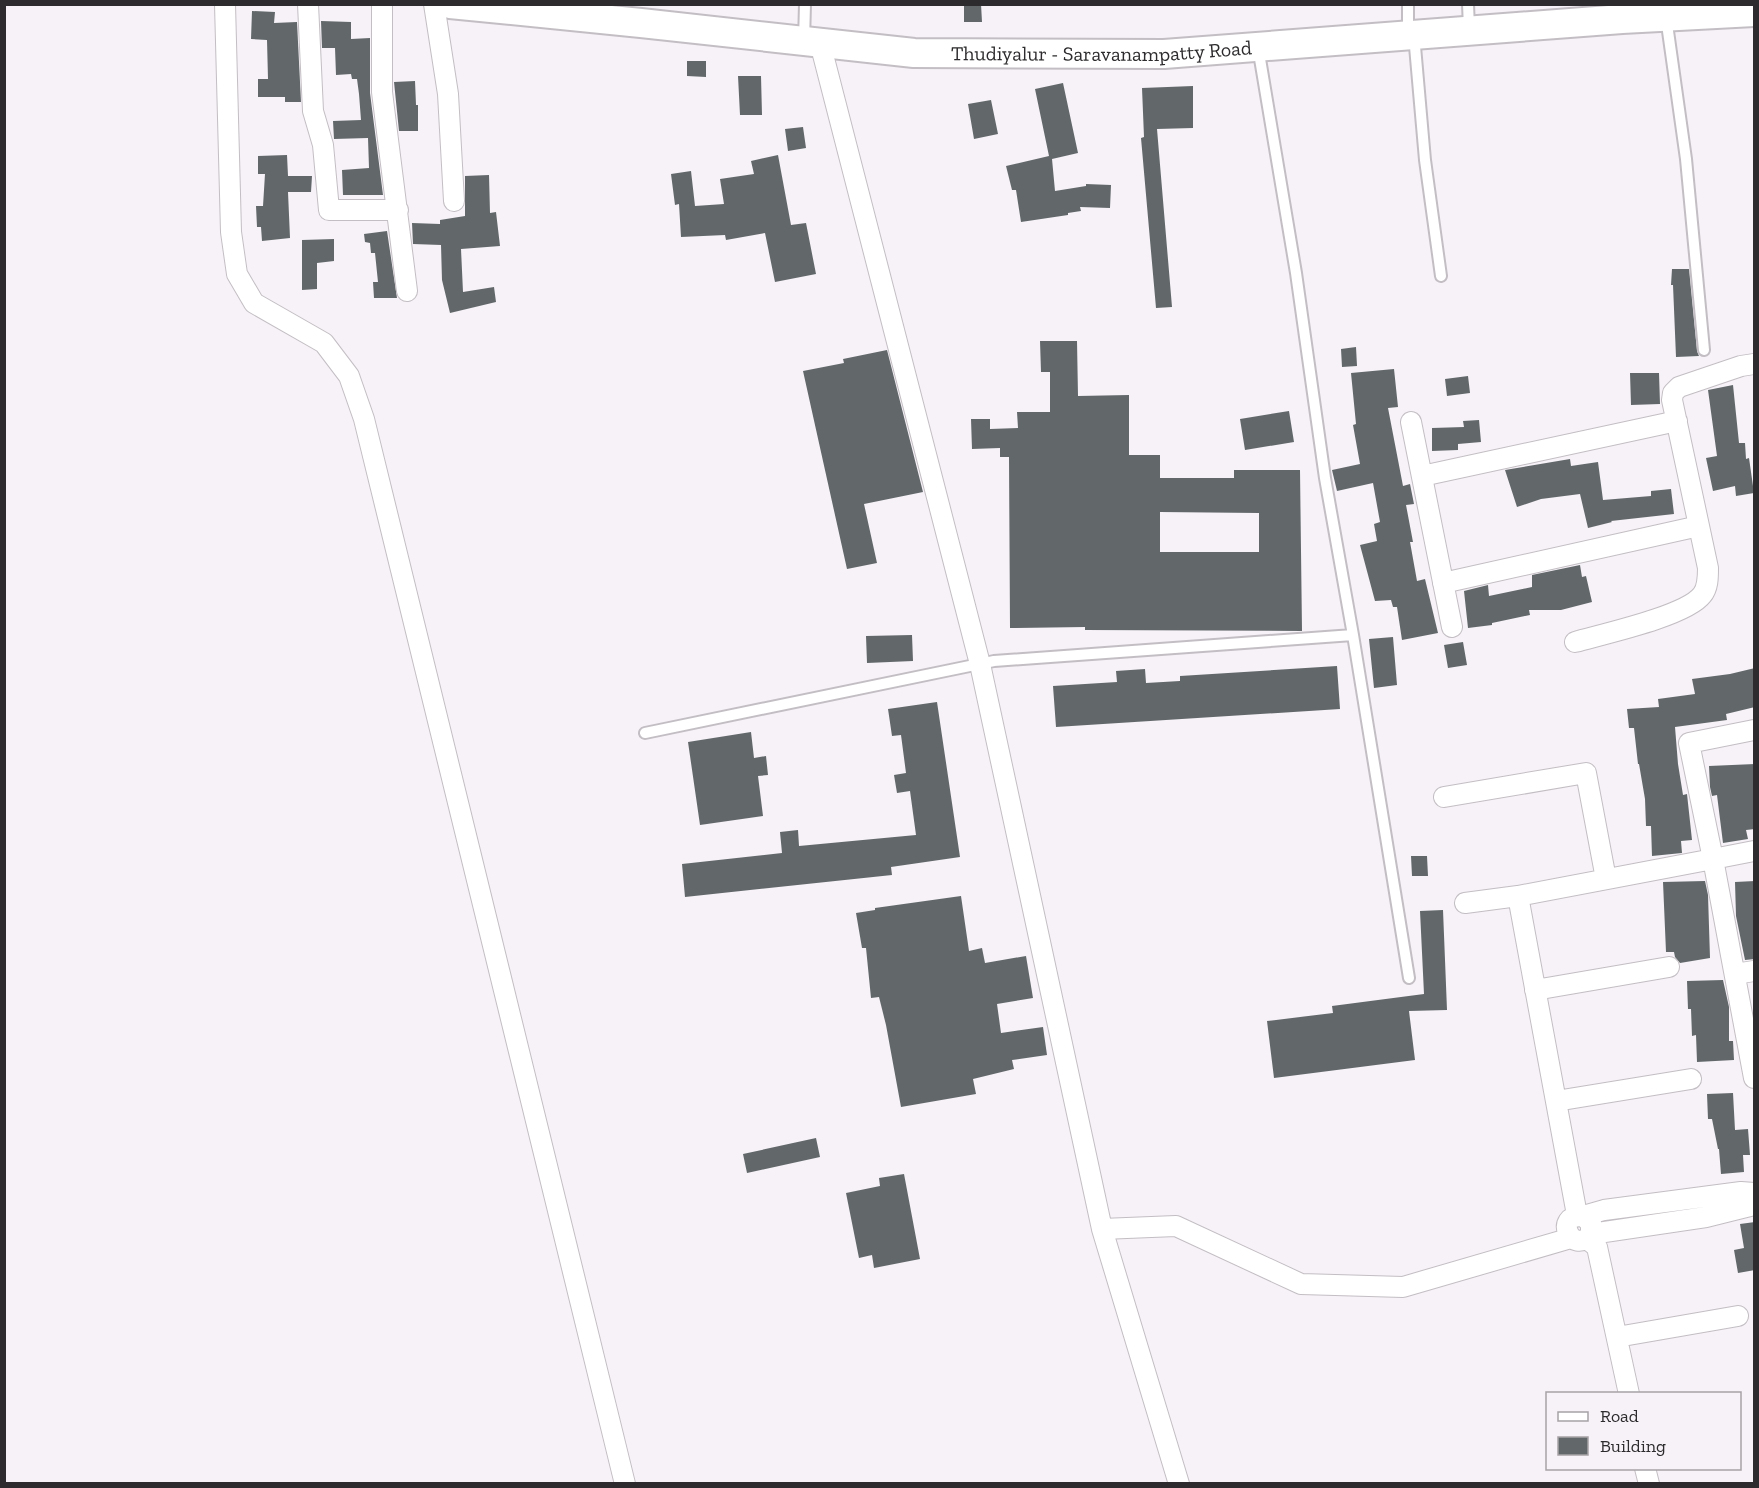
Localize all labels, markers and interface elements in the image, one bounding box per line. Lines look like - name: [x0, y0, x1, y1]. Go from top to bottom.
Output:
- street label: Thudiyalur - Saravanampatty Road: [951, 35, 1253, 66]
- legend: [1546, 1392, 1741, 1470]
- text: Road: [1600, 1405, 1639, 1427]
- text: Building: [1600, 1435, 1666, 1457]

